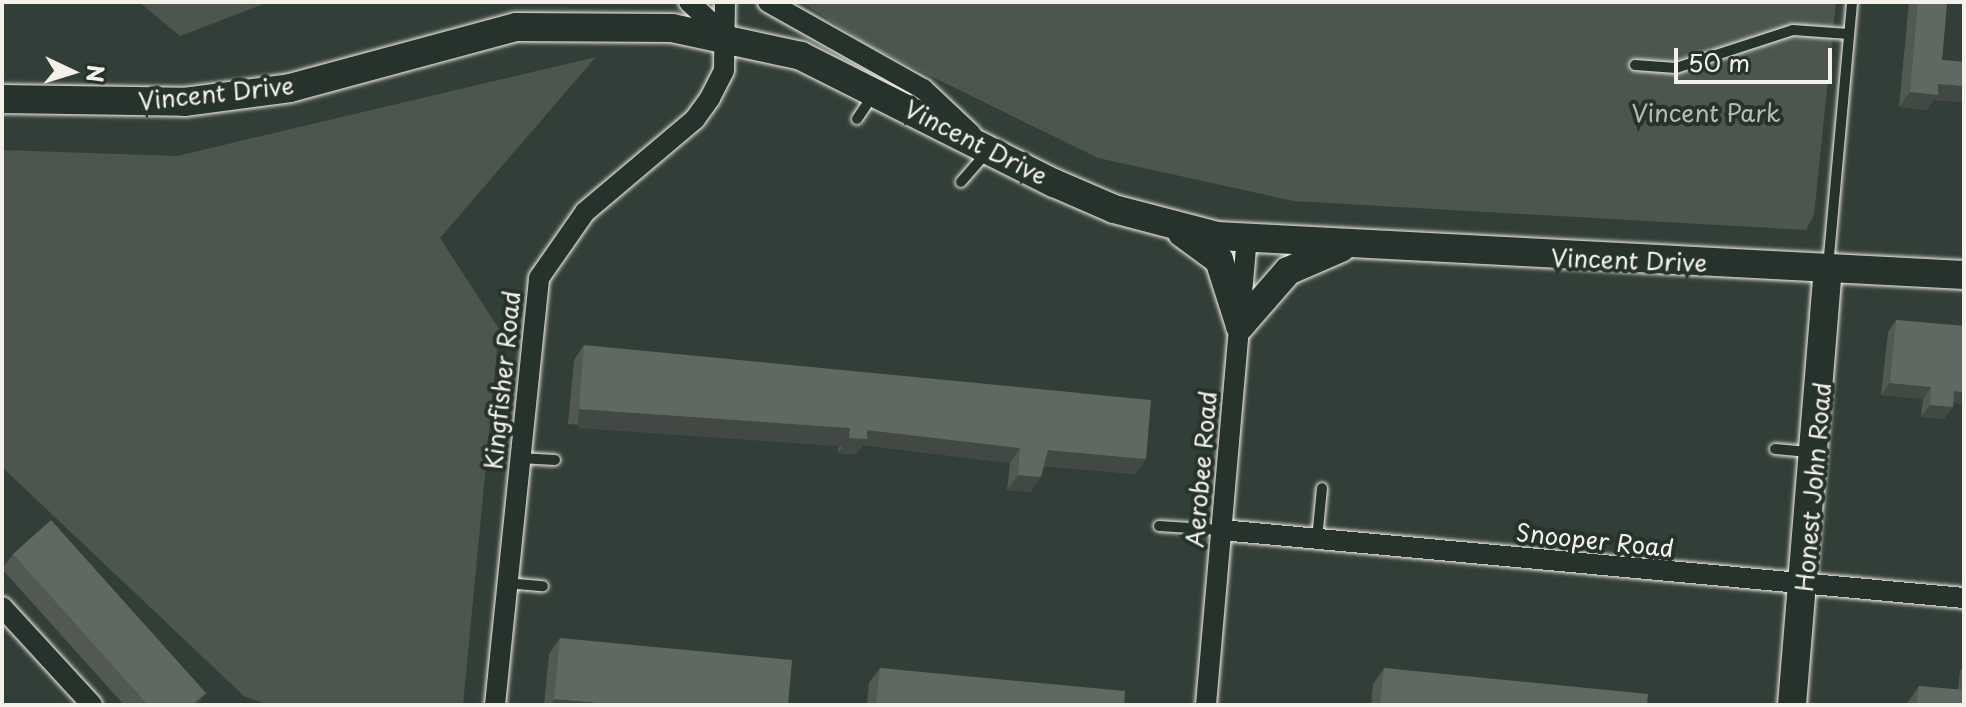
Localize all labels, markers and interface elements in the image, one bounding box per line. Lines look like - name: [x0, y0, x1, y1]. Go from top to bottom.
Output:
- north arrow: [32, 32, 112, 112]
- scale bar: [1678, 32, 1836, 82]
- text: 50 m: [1688, 44, 1750, 80]
- text: N: [79, 64, 114, 84]
- street label: Vincent Drive: [137, 71, 295, 115]
- street label: Vincent Drive: [900, 94, 1052, 190]
- park label: Vincent Park: [1632, 99, 1780, 127]
- street label: Vincent Drive: [1550, 243, 1708, 277]
- street label: Kingfisher Road: [478, 288, 526, 472]
- street label: Honest John Road: [1790, 381, 1836, 593]
- street label: Aerobee Road: [1180, 388, 1222, 550]
- street label: Snooper Road: [1514, 517, 1676, 563]

